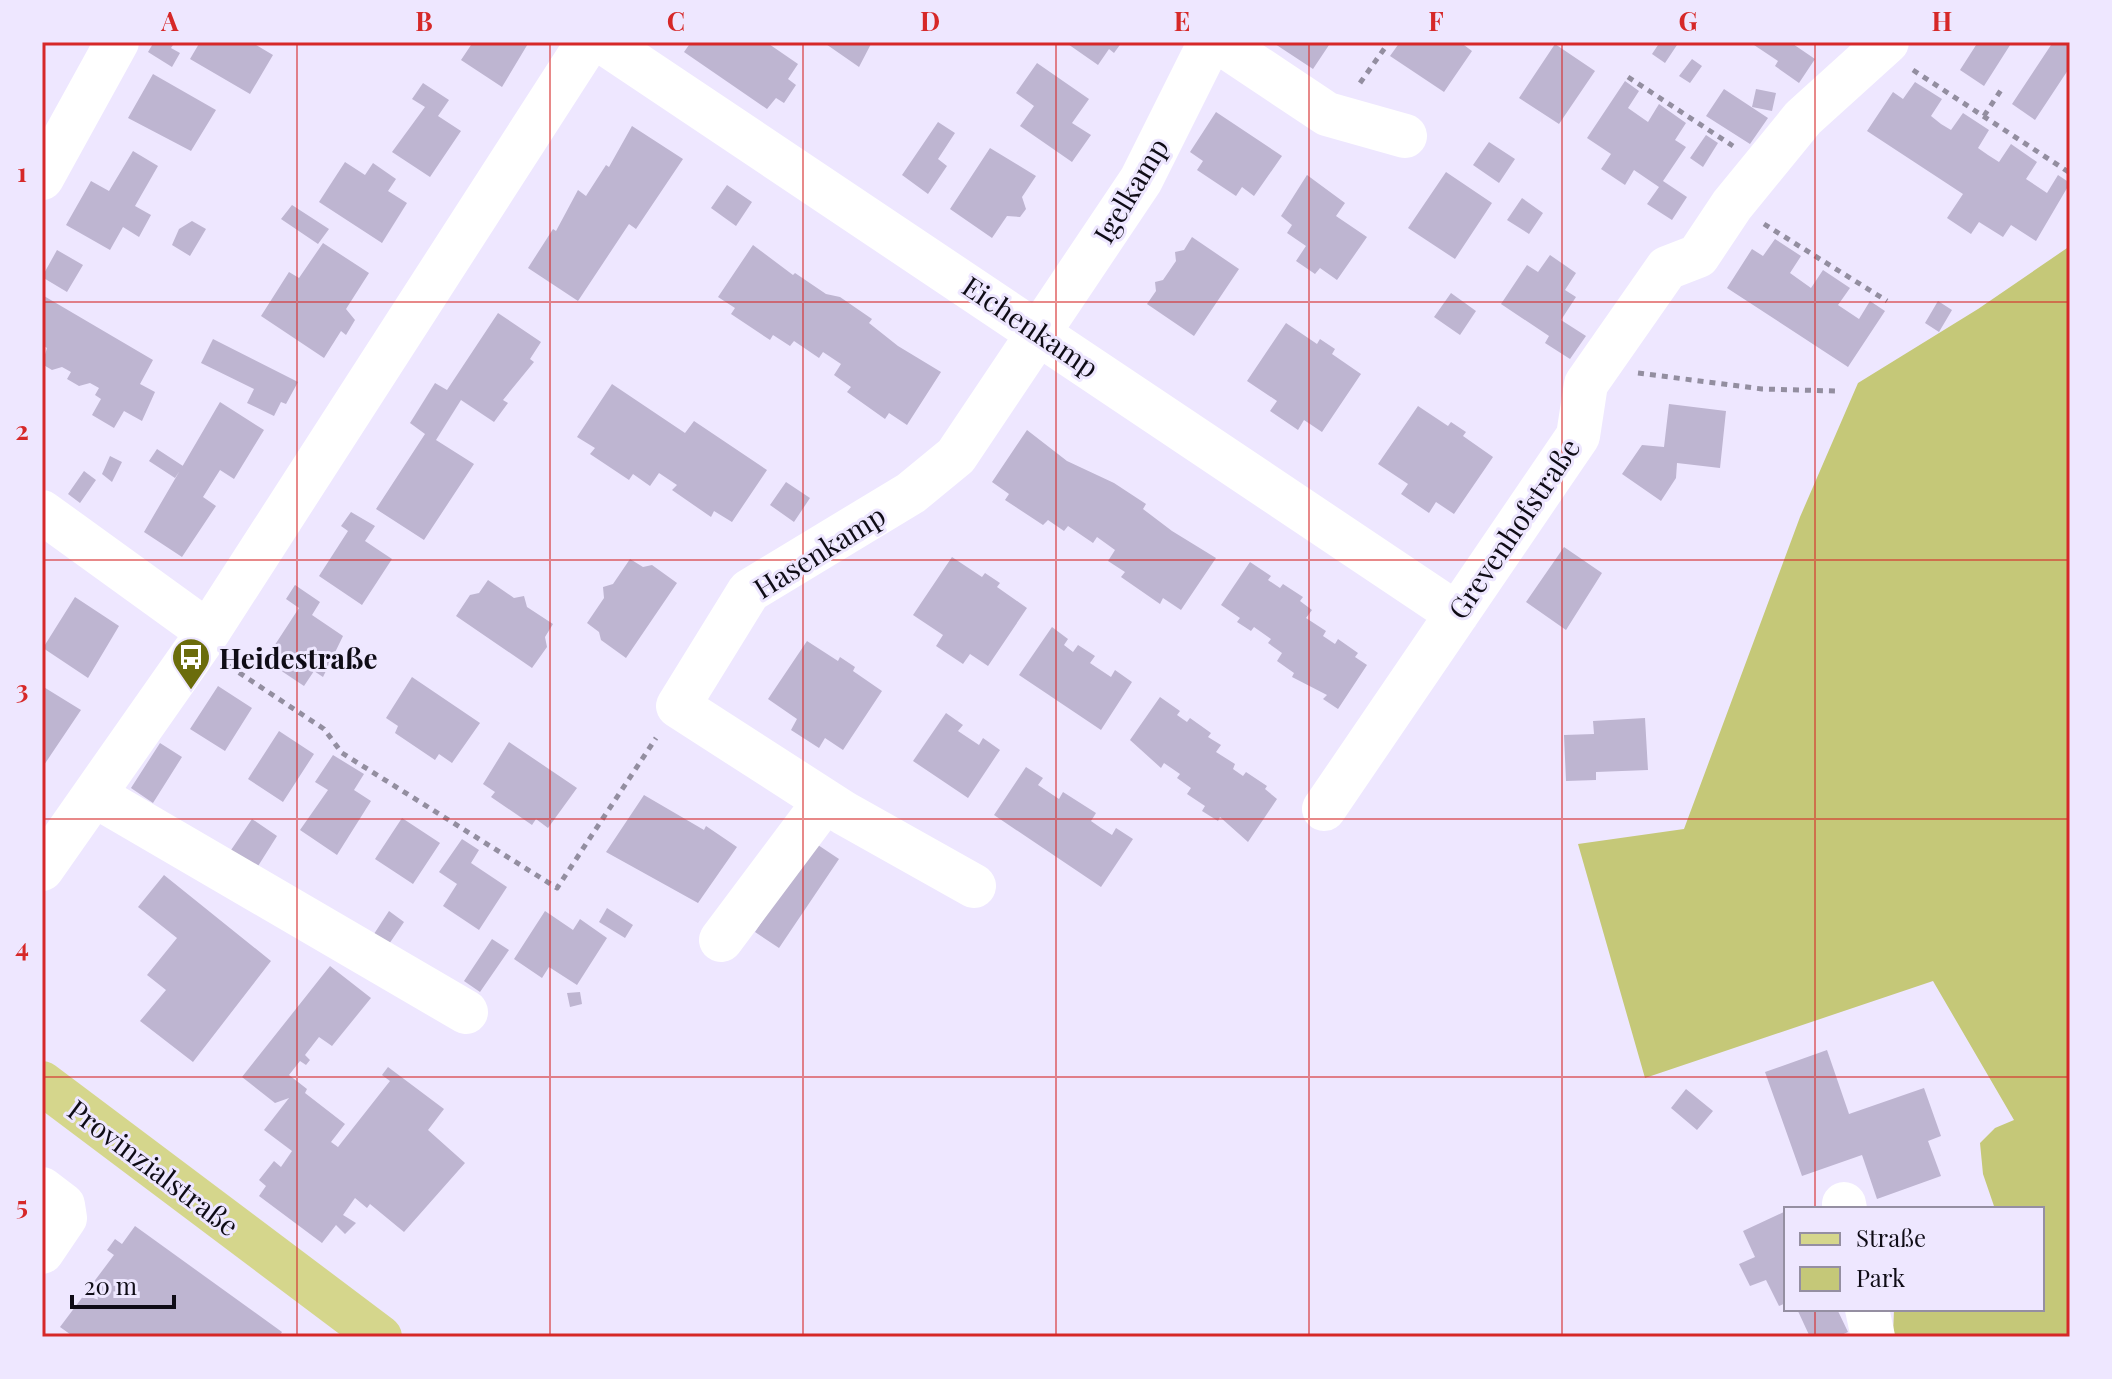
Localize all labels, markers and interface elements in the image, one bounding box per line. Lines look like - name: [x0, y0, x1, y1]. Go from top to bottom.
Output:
- text: A: [160, 3, 179, 38]
- text: B: [415, 3, 433, 38]
- text: C: [667, 3, 685, 38]
- text: D: [920, 3, 940, 38]
- text: E: [1174, 3, 1190, 38]
- text: F: [1428, 3, 1444, 38]
- text: G: [1678, 3, 1698, 38]
- text: H: [1932, 3, 1952, 38]
- street label: Igelkamp: [1084, 131, 1176, 249]
- text: 1: [17, 154, 27, 189]
- street label: Eichenkamp: [956, 267, 1106, 385]
- text: 2: [15, 412, 29, 447]
- street label: Grevenhofstraße: [1439, 430, 1587, 626]
- street label: Hasenkamp: [746, 496, 892, 606]
- bus stop icon: Heidestraße: [170, 636, 212, 691]
- place label: Heidestraße: [219, 639, 378, 676]
- text: 3: [16, 671, 28, 706]
- text: 4: [15, 929, 29, 964]
- street label: Provinzialstraße: [61, 1091, 247, 1243]
- text: 5: [16, 1187, 28, 1222]
- legend: [1784, 1207, 2044, 1311]
- text: Straße: [1856, 1221, 1926, 1253]
- scale bar: [72, 1259, 174, 1309]
- text: Park: [1856, 1261, 1906, 1293]
- text: 20 m: [84, 1269, 137, 1301]

